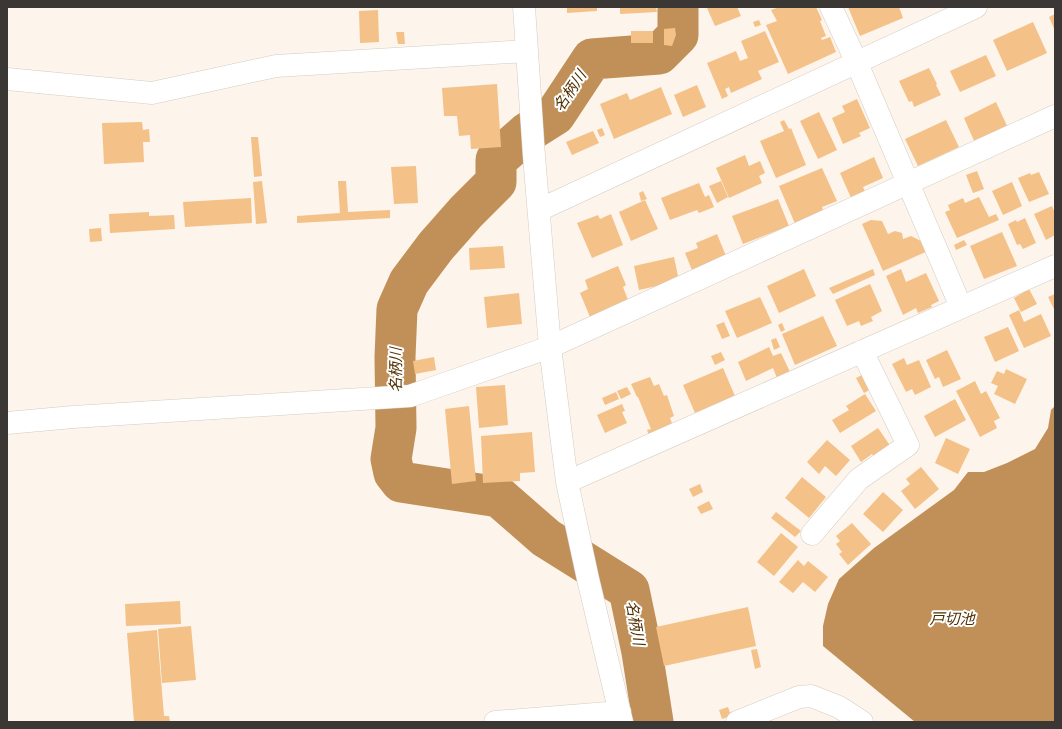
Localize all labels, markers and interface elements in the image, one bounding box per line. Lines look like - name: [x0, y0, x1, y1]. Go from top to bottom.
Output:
- water label: 名柄川: [550, 66, 591, 115]
- water label: 名柄川: [387, 346, 405, 393]
- water label: 名柄川: [622, 599, 648, 649]
- water label: 戸切池: [929, 610, 976, 628]

